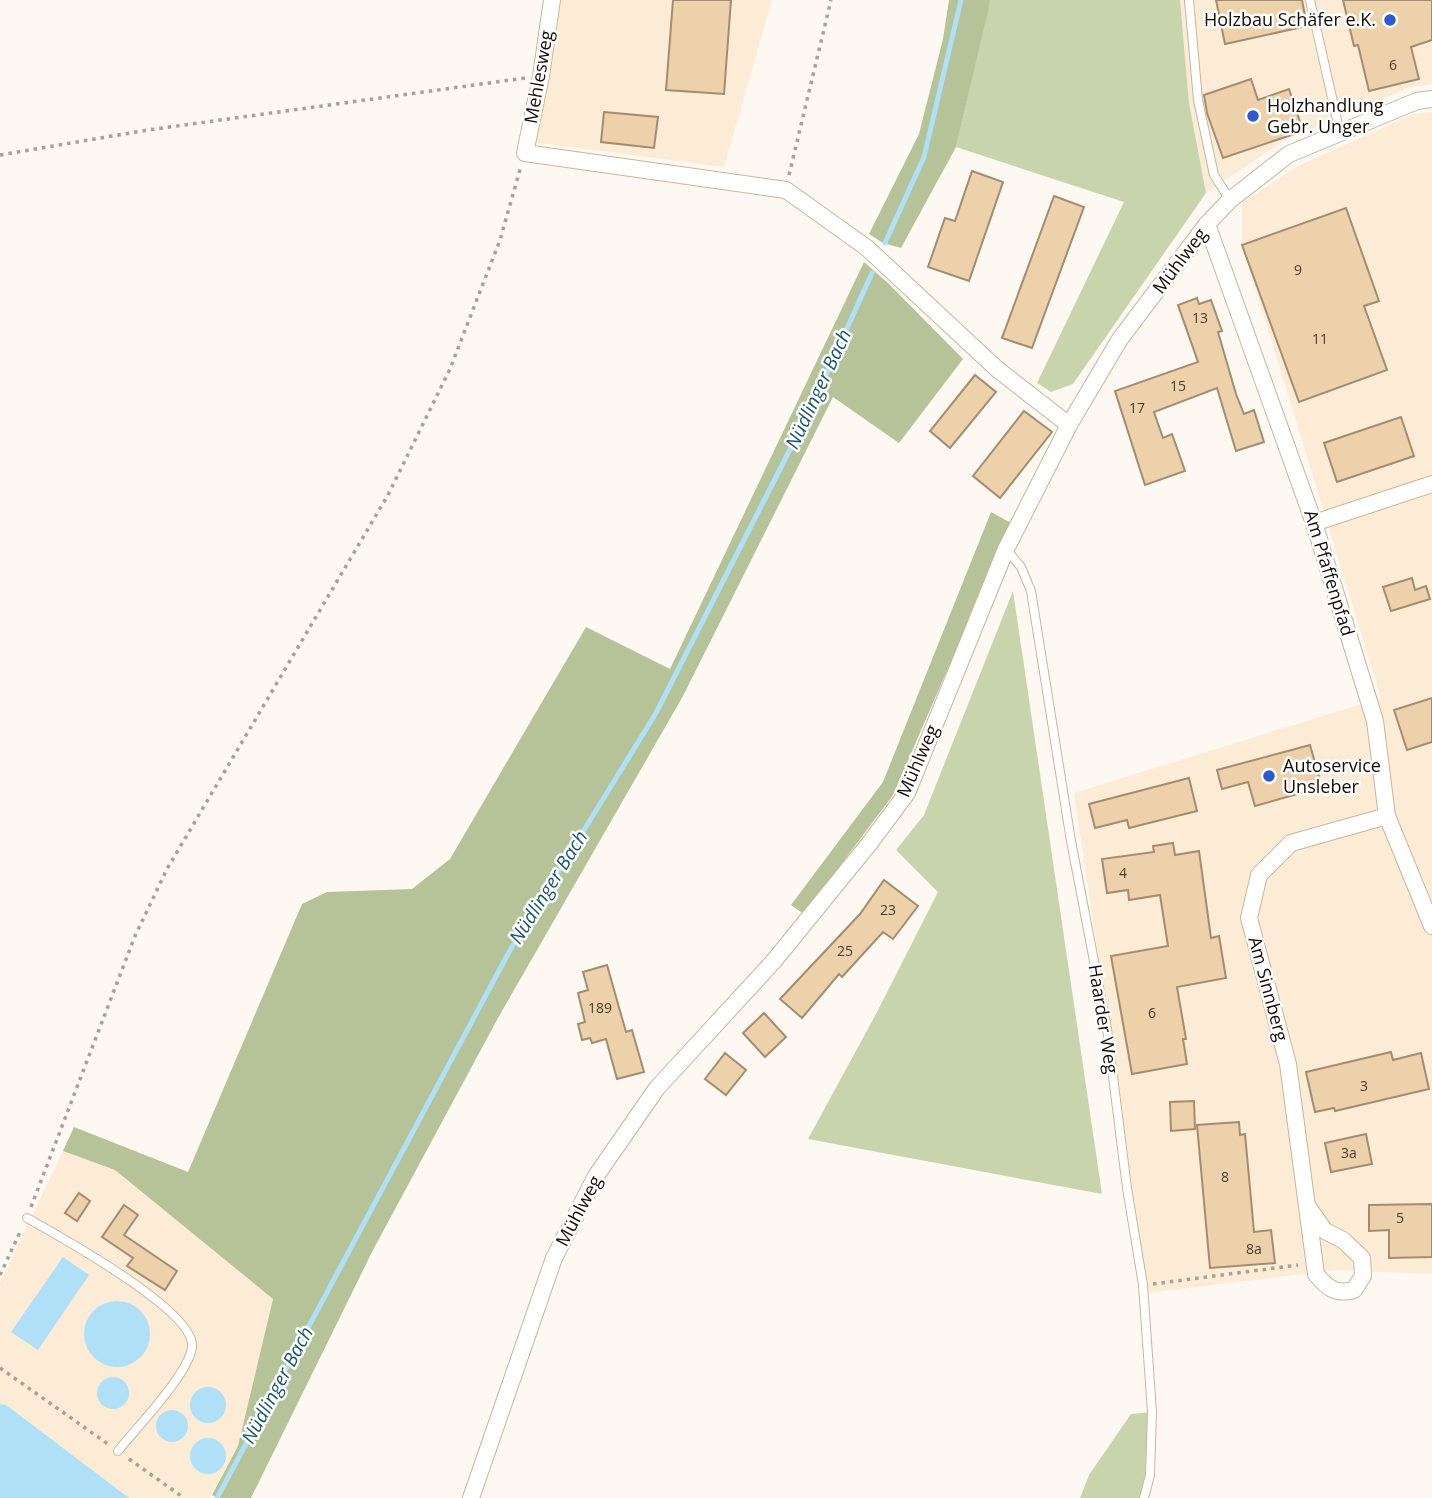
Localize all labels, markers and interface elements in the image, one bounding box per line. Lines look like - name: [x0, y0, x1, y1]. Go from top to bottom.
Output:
- place label: Holzbau Schäfer e.K.: [1204, 7, 1376, 31]
- marker: Holzbau Schäfer e.K.: [1382, 12, 1398, 28]
- street label: Mehlesweg: [518, 28, 558, 125]
- house number: 6: [1389, 55, 1397, 74]
- place label: Holzhandlung Gebr. Unger: [1267, 93, 1384, 138]
- marker: Holzhandlung Gebr. Unger: [1245, 108, 1261, 124]
- street label: Mühlweg: [1147, 222, 1212, 298]
- house number: 9: [1294, 260, 1302, 279]
- house number: 13: [1192, 308, 1208, 327]
- water label: Nüdlinger Bach: [779, 325, 857, 453]
- house number: 11: [1312, 329, 1328, 348]
- house number: 15: [1170, 376, 1186, 395]
- house number: 17: [1129, 398, 1145, 417]
- street label: Am Pfaffenpfad: [1299, 507, 1361, 639]
- street label: Mühlweg: [891, 720, 944, 800]
- place label: Autoservice Unsleber: [1283, 753, 1381, 798]
- marker: Autoservice Unsleber: [1261, 768, 1277, 784]
- water label: Nüdlinger Bach: [503, 825, 593, 949]
- house number: 4: [1119, 863, 1127, 882]
- house number: 23: [880, 900, 896, 919]
- street label: Am Sinnberg: [1243, 934, 1295, 1044]
- house number: 25: [837, 941, 853, 960]
- street label: Haarder Weg: [1084, 962, 1125, 1075]
- house number: 189: [588, 998, 612, 1017]
- house number: 6: [1148, 1003, 1156, 1022]
- house number: 3: [1360, 1076, 1368, 1095]
- house number: 3a: [1341, 1143, 1357, 1162]
- house number: 8: [1221, 1167, 1229, 1186]
- street label: Mühlweg: [550, 1171, 607, 1250]
- house number: 5: [1396, 1208, 1404, 1227]
- house number: 8a: [1246, 1239, 1262, 1258]
- water label: Nüdlinger Bach: [235, 1322, 319, 1448]

